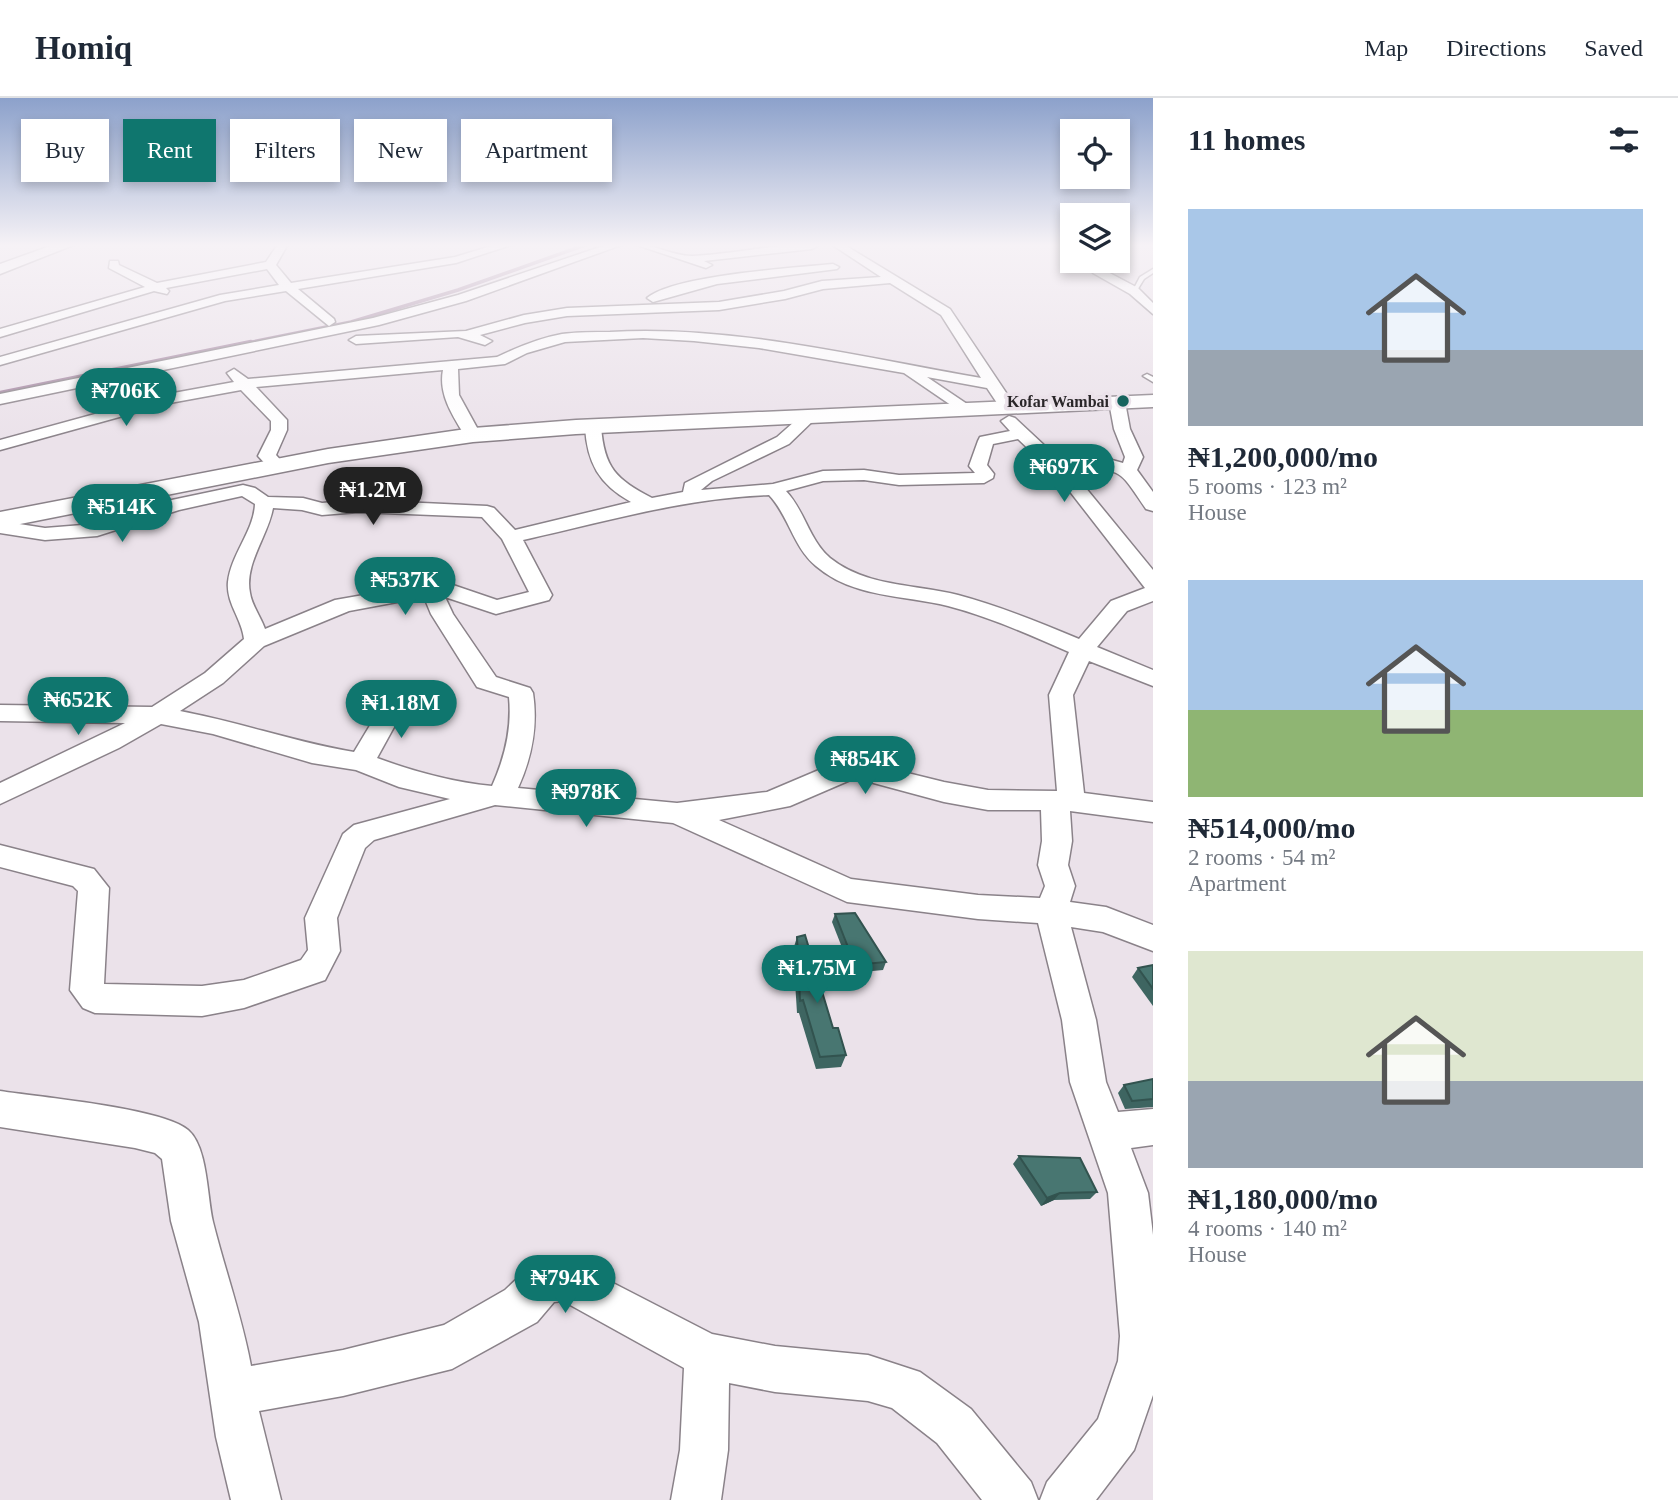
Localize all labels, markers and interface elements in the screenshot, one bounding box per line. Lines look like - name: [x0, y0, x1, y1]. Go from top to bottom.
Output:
- text: Homiq: [35, 30, 132, 66]
- text: Map: [1364, 35, 1408, 61]
- text: Directions: [1446, 35, 1546, 61]
- text: Saved: [1584, 35, 1643, 61]
- chip: Buy: [21, 119, 109, 182]
- chip: Rent: [123, 119, 216, 182]
- chip: Filters: [230, 119, 340, 182]
- chip: New: [354, 119, 447, 182]
- chip: Apartment: [461, 119, 612, 182]
- map controls: [1060, 119, 1130, 273]
- button: locate: [1060, 119, 1130, 189]
- icon: filters: [1605, 121, 1643, 159]
- text: 11 homes: [1188, 123, 1306, 156]
- button: layers: [1060, 203, 1130, 273]
- icon: home: [1353, 255, 1479, 381]
- pin: ₦706K: [77, 368, 175, 428]
- text: ₦706K: [92, 378, 161, 403]
- place label: Kofar Wambai: [1007, 393, 1110, 410]
- marker: Kofar Wambai: [1115, 393, 1131, 409]
- text: ₦1,200,000/mo: [1188, 440, 1378, 473]
- pin: ₦697K: [1015, 444, 1113, 504]
- text: ₦697K: [1030, 454, 1099, 479]
- pin: ₦1.2M: [324, 468, 422, 527]
- text: 5 rooms · 123 m²: [1188, 474, 1347, 499]
- text: ₦1.2M: [339, 477, 407, 502]
- pin: ₦514K: [73, 484, 171, 544]
- text: ₦514K: [88, 494, 157, 519]
- text: House: [1188, 500, 1247, 525]
- pin: ₦537K: [356, 558, 454, 617]
- text: ₦537K: [371, 567, 440, 592]
- icon: home: [1353, 626, 1479, 752]
- pin: ₦652K: [29, 678, 127, 737]
- pin: ₦1.18M: [344, 680, 458, 740]
- text: ₦652K: [44, 687, 113, 712]
- text: ₦1.18M: [362, 690, 440, 715]
- pin: ₦854K: [816, 736, 914, 796]
- text: ₦854K: [831, 746, 900, 771]
- pin: ₦978K: [537, 770, 635, 829]
- text: ₦978K: [552, 779, 621, 804]
- text: ₦514,000/mo: [1188, 811, 1356, 844]
- text: 2 rooms · 54 m²: [1188, 845, 1335, 870]
- text: Apartment: [1188, 871, 1286, 896]
- pin: ₦1.75M: [760, 946, 874, 1005]
- text: ₦1.75M: [778, 955, 856, 980]
- icon: home: [1353, 997, 1479, 1123]
- text: ₦1,180,000/mo: [1188, 1182, 1378, 1215]
- text: 4 rooms · 140 m²: [1188, 1216, 1347, 1241]
- text: House: [1188, 1242, 1247, 1267]
- pin: ₦794K: [516, 1256, 614, 1315]
- text: ₦794K: [531, 1265, 600, 1290]

